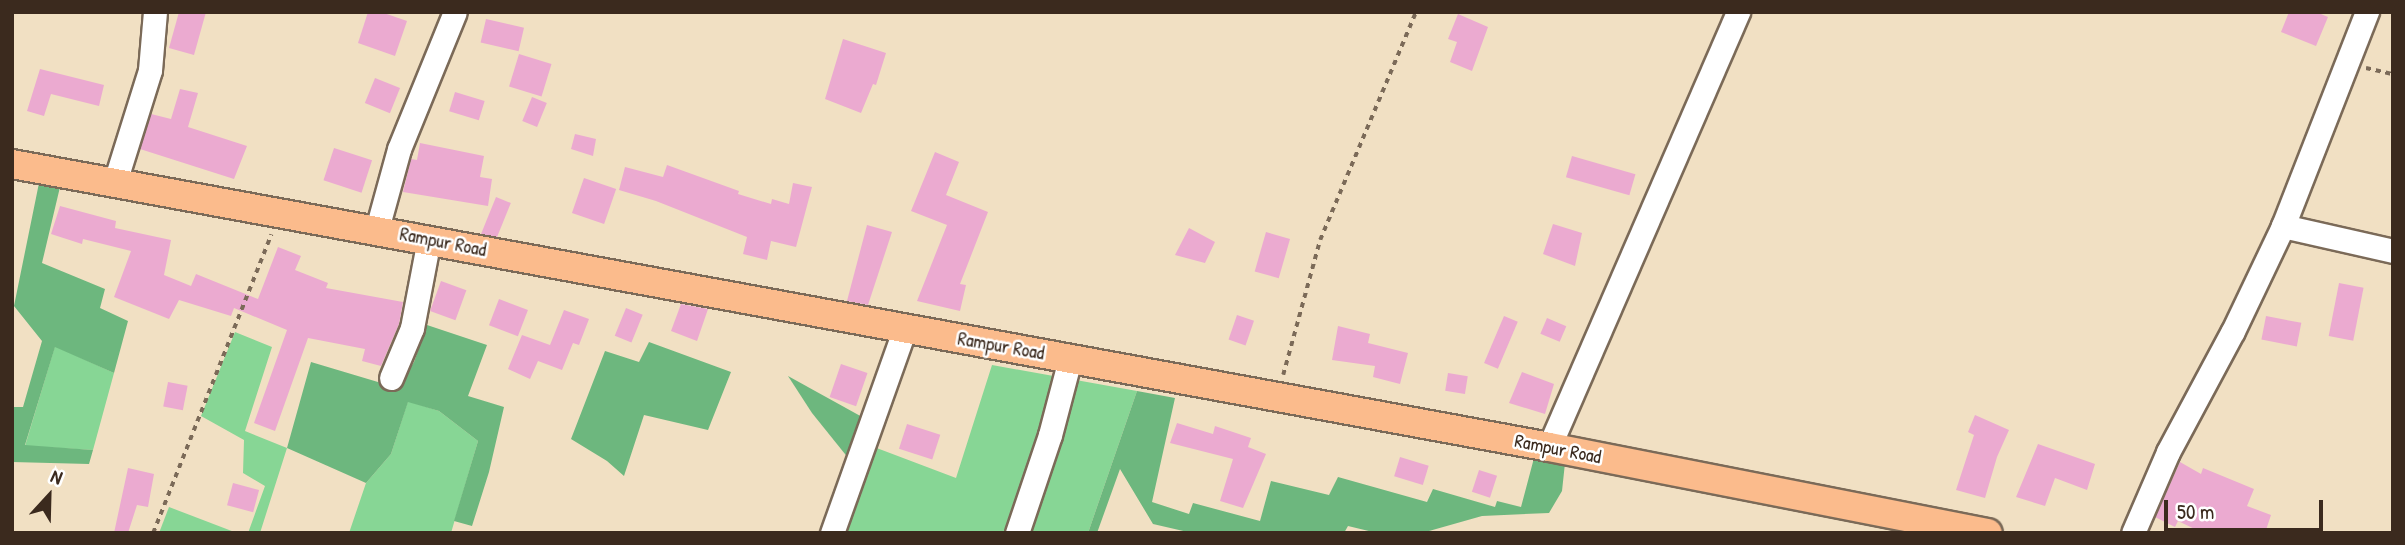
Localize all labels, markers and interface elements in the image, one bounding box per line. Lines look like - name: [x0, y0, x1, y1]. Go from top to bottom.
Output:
- street label: Rampur Road: [398, 222, 488, 262]
- street label: Rampur Road: [956, 327, 1046, 365]
- street label: Rampur Road: [1513, 429, 1603, 469]
- north arrow: [14, 461, 84, 531]
- text: N: [47, 463, 66, 490]
- scale bar: [2167, 486, 2326, 530]
- text: 50 m: [2177, 497, 2214, 526]

